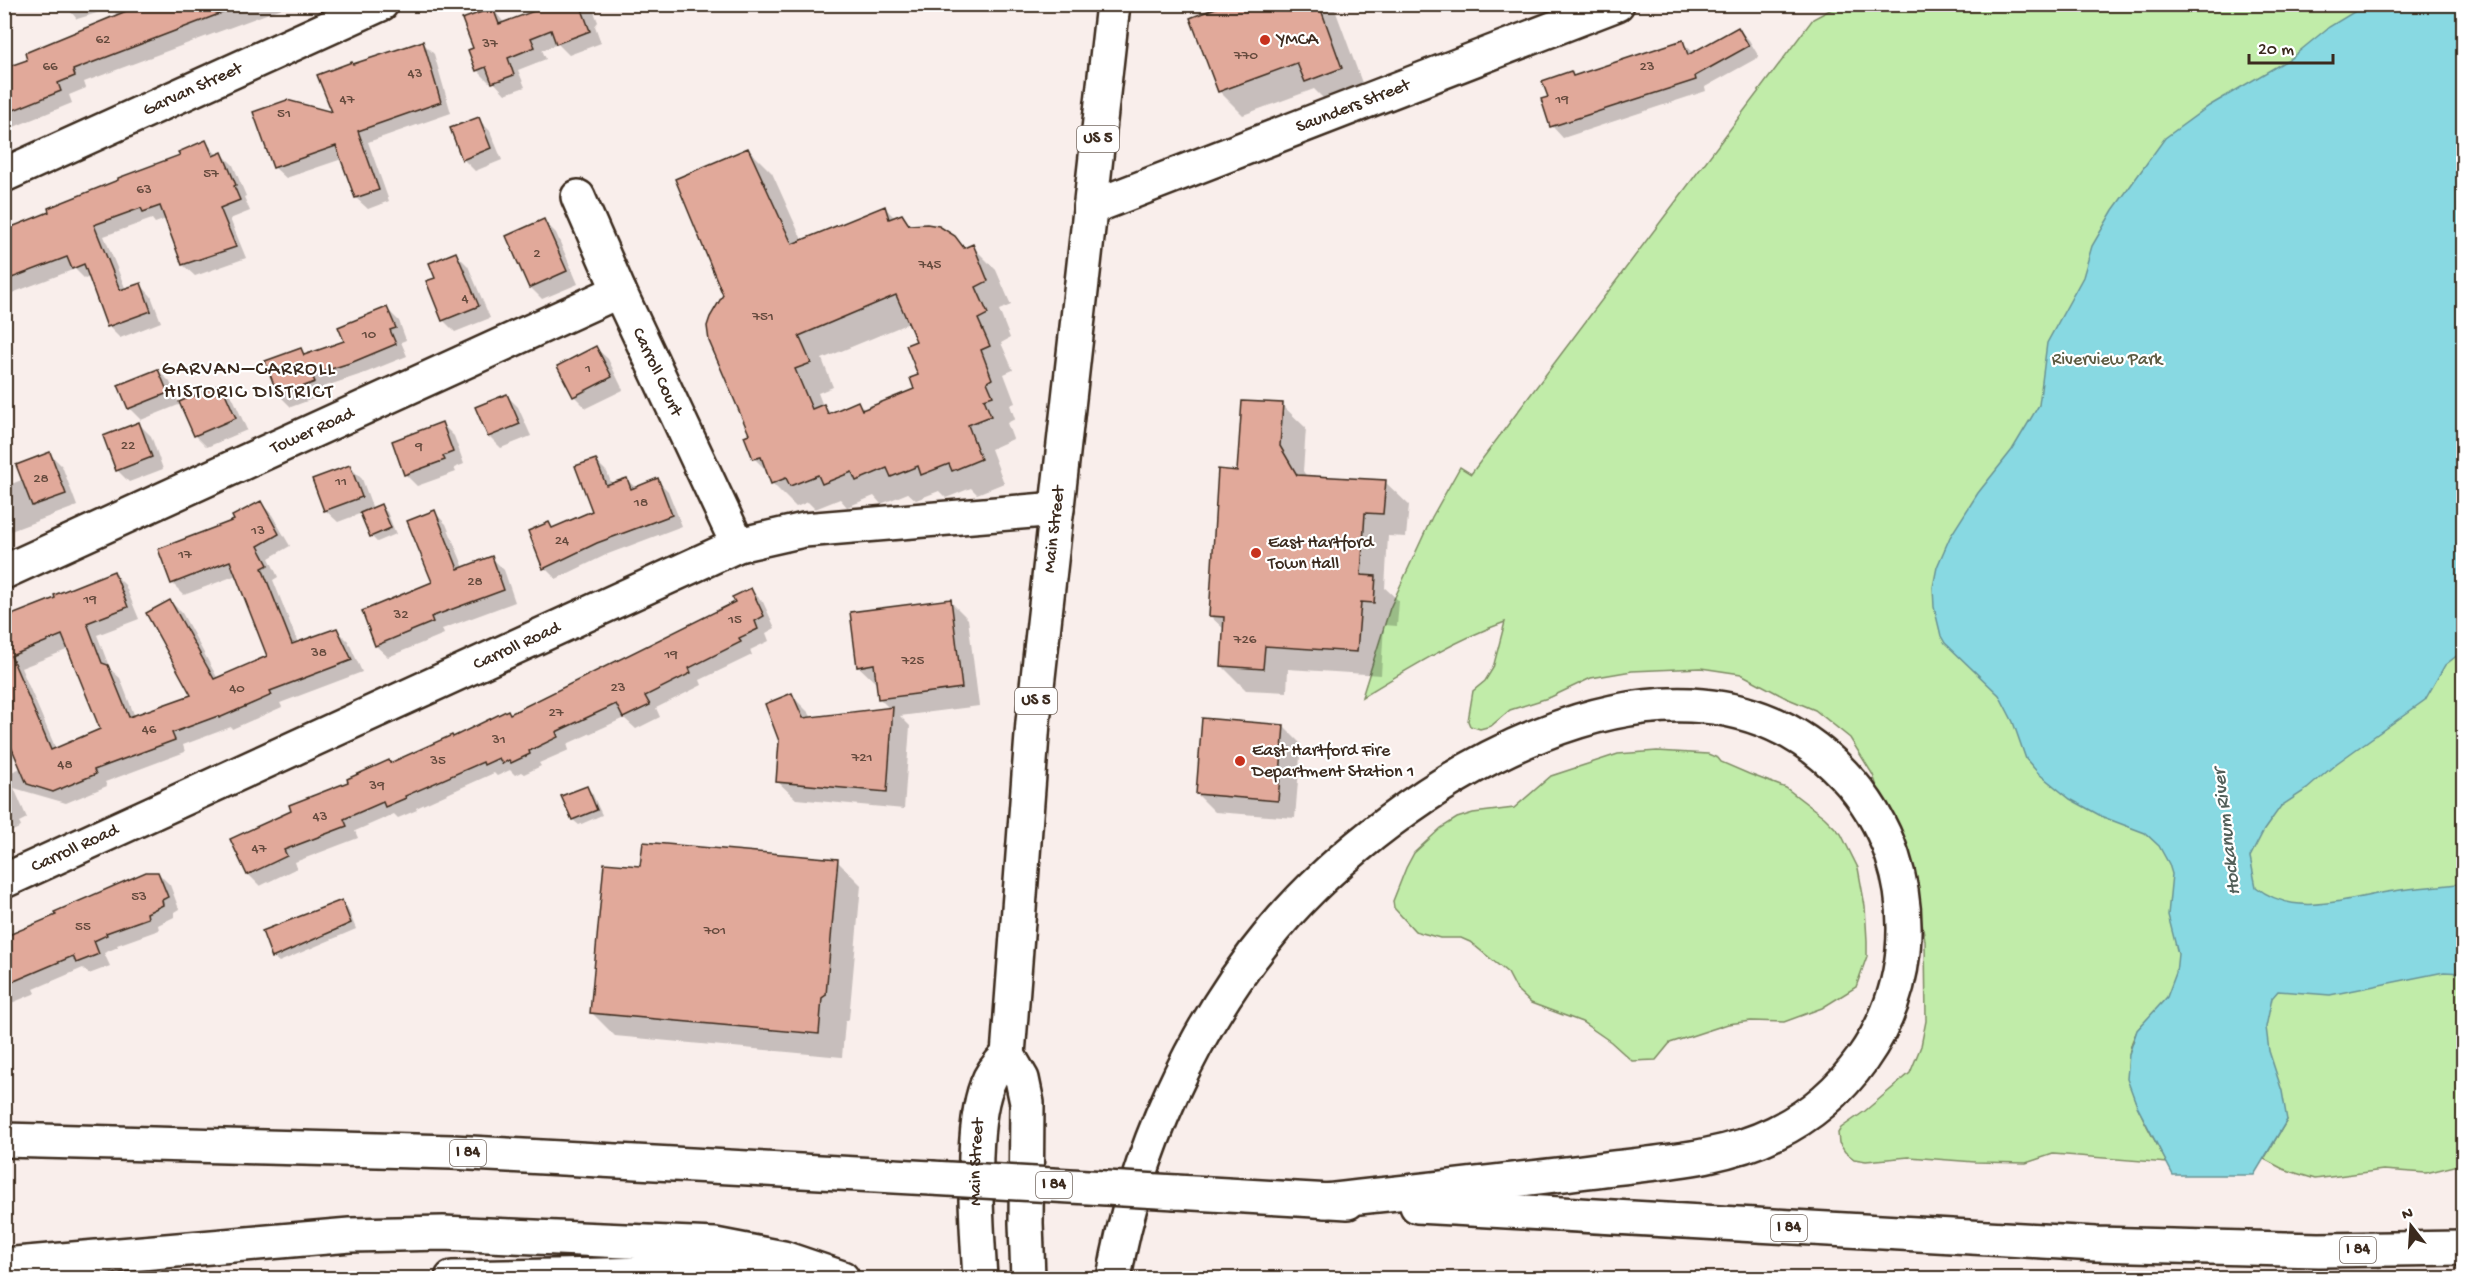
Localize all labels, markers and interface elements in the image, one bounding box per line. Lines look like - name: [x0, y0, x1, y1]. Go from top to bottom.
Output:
- scale bar: [2249, 27, 2333, 65]
- place label: YMCA: [1275, 30, 1320, 51]
- house number: 62: [96, 31, 110, 49]
- marker: YMCA: [1258, 33, 1272, 47]
- house number: 37: [481, 35, 499, 53]
- text: 20 m: [2258, 40, 2294, 61]
- house number: 770: [1233, 47, 1259, 65]
- street label: Garvan Street: [140, 57, 247, 121]
- house number: 66: [42, 58, 58, 76]
- house number: 23: [1639, 58, 1655, 76]
- house number: 43: [408, 65, 423, 83]
- street label: Saunders Street: [1293, 74, 1415, 138]
- house number: 47: [340, 91, 356, 109]
- house number: 19: [1554, 91, 1569, 109]
- house number: 51: [277, 105, 291, 123]
- road number: US 5: [1077, 126, 1119, 152]
- house number: 57: [203, 165, 220, 183]
- house number: 63: [136, 181, 152, 199]
- house number: 2: [533, 245, 541, 263]
- house number: 745: [918, 256, 941, 274]
- house number: 4: [461, 290, 469, 308]
- house number: 751: [751, 308, 774, 326]
- street label: Carroll Court: [627, 324, 687, 421]
- house number: 10: [361, 326, 377, 344]
- park label: Riverview Park: [2052, 350, 2164, 371]
- district label: GARVAN–CARROLL HISTORIC DISTRICT: [162, 359, 336, 405]
- house number: 1: [584, 360, 591, 378]
- street label: Tower Road: [266, 402, 359, 460]
- house number: 22: [121, 437, 135, 455]
- house number: 9: [414, 438, 423, 456]
- house number: 28: [33, 470, 49, 488]
- house number: 11: [334, 473, 347, 491]
- street label: Main Street: [1039, 483, 1070, 574]
- house number: 18: [633, 494, 648, 512]
- house number: 13: [250, 522, 265, 540]
- house number: 24: [555, 532, 569, 550]
- place label: East Hartford Town Hall: [1267, 533, 1375, 575]
- house number: 17: [177, 546, 193, 564]
- marker: East Hartford Town Hall: [1249, 546, 1263, 560]
- house number: 28: [467, 573, 483, 591]
- house number: 19: [82, 591, 97, 609]
- house number: 32: [392, 606, 409, 624]
- house number: 15: [727, 611, 742, 629]
- street label: Carroll Road: [470, 617, 565, 675]
- house number: 726: [1233, 631, 1257, 649]
- house number: 38: [310, 644, 327, 662]
- house number: 19: [663, 646, 678, 664]
- house number: 725: [900, 652, 925, 670]
- house number: 23: [610, 679, 626, 697]
- house number: 40: [229, 680, 245, 698]
- road number: US 5: [1015, 688, 1057, 714]
- house number: 27: [548, 704, 565, 722]
- house number: 46: [142, 721, 157, 739]
- house number: 31: [491, 731, 506, 749]
- place label: East Hartford Fire Department Station 1: [1251, 741, 1414, 783]
- house number: 721: [850, 749, 873, 767]
- house number: 35: [429, 752, 446, 770]
- marker: East Hartford Fire Department Station 1: [1233, 754, 1247, 768]
- house number: 48: [57, 756, 73, 774]
- water label: Hockanum River: [2208, 763, 2247, 897]
- house number: 39: [368, 777, 385, 795]
- house number: 43: [313, 808, 328, 826]
- street label: Carroll Road: [28, 819, 123, 878]
- house number: 47: [252, 840, 268, 858]
- house number: 53: [131, 888, 147, 906]
- house number: 55: [75, 918, 91, 936]
- house number: 701: [703, 922, 726, 940]
- street label: Main Street: [965, 1116, 990, 1206]
- road number: I 84: [450, 1140, 486, 1166]
- road number: I 84: [1036, 1172, 1072, 1198]
- north arrow: [2381, 1196, 2441, 1256]
- text: N: [2400, 1204, 2416, 1226]
- road number: I 84: [1771, 1215, 1807, 1241]
- road number: I 84: [2340, 1237, 2376, 1263]

